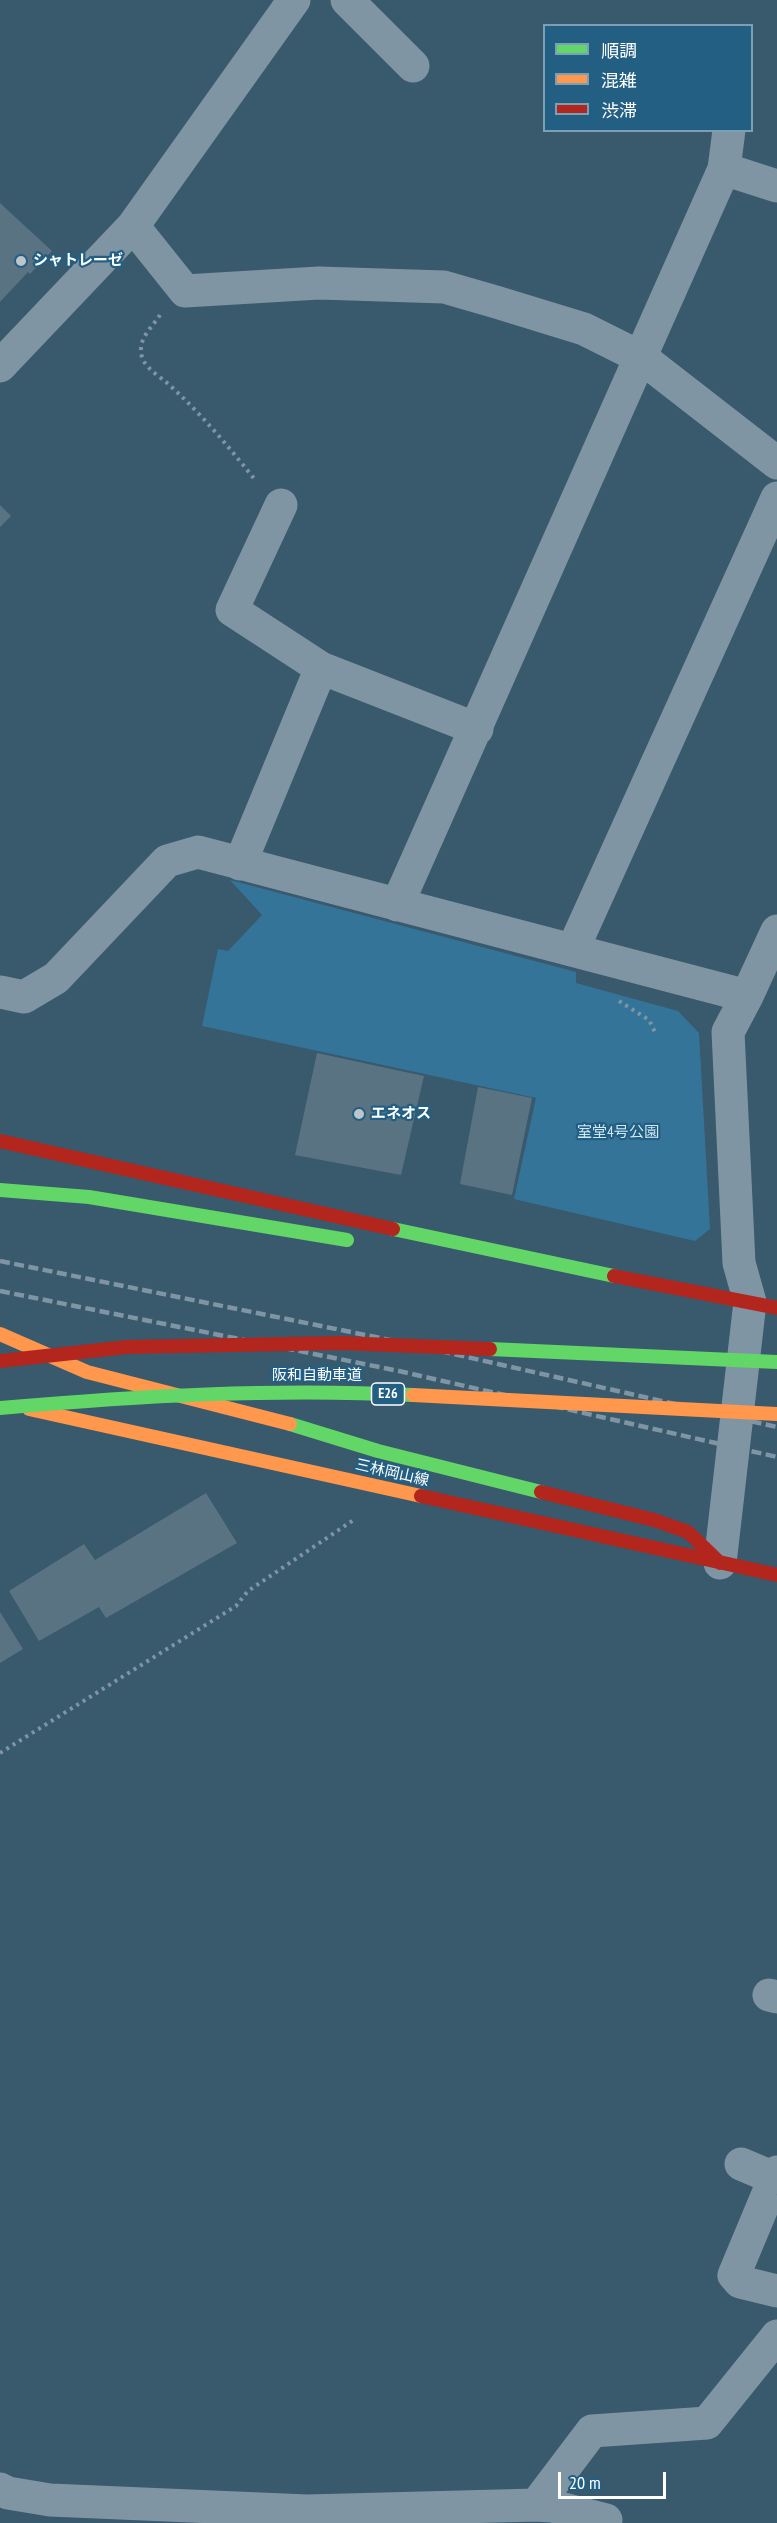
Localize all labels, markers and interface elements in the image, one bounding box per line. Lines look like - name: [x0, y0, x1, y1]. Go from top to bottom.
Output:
- legend: [543, 24, 753, 132]
- text: 順調: [601, 39, 637, 62]
- text: 混雑: [601, 69, 637, 92]
- text: 渋滞: [601, 99, 637, 122]
- place label: シャトレーゼ: [33, 252, 123, 270]
- marker: シャトレーゼ: [14, 254, 28, 268]
- place label: エネオス: [371, 1105, 431, 1123]
- marker: エネオス: [352, 1107, 366, 1121]
- park label: 室堂4号公園: [577, 1124, 659, 1142]
- street label: 阪和自動車道: [272, 1367, 362, 1385]
- road number: E26: [372, 1383, 404, 1405]
- street label: 三林岡山線: [353, 1456, 431, 1490]
- scale bar: [561, 2460, 669, 2498]
- text: 20 m: [569, 2471, 601, 2494]

